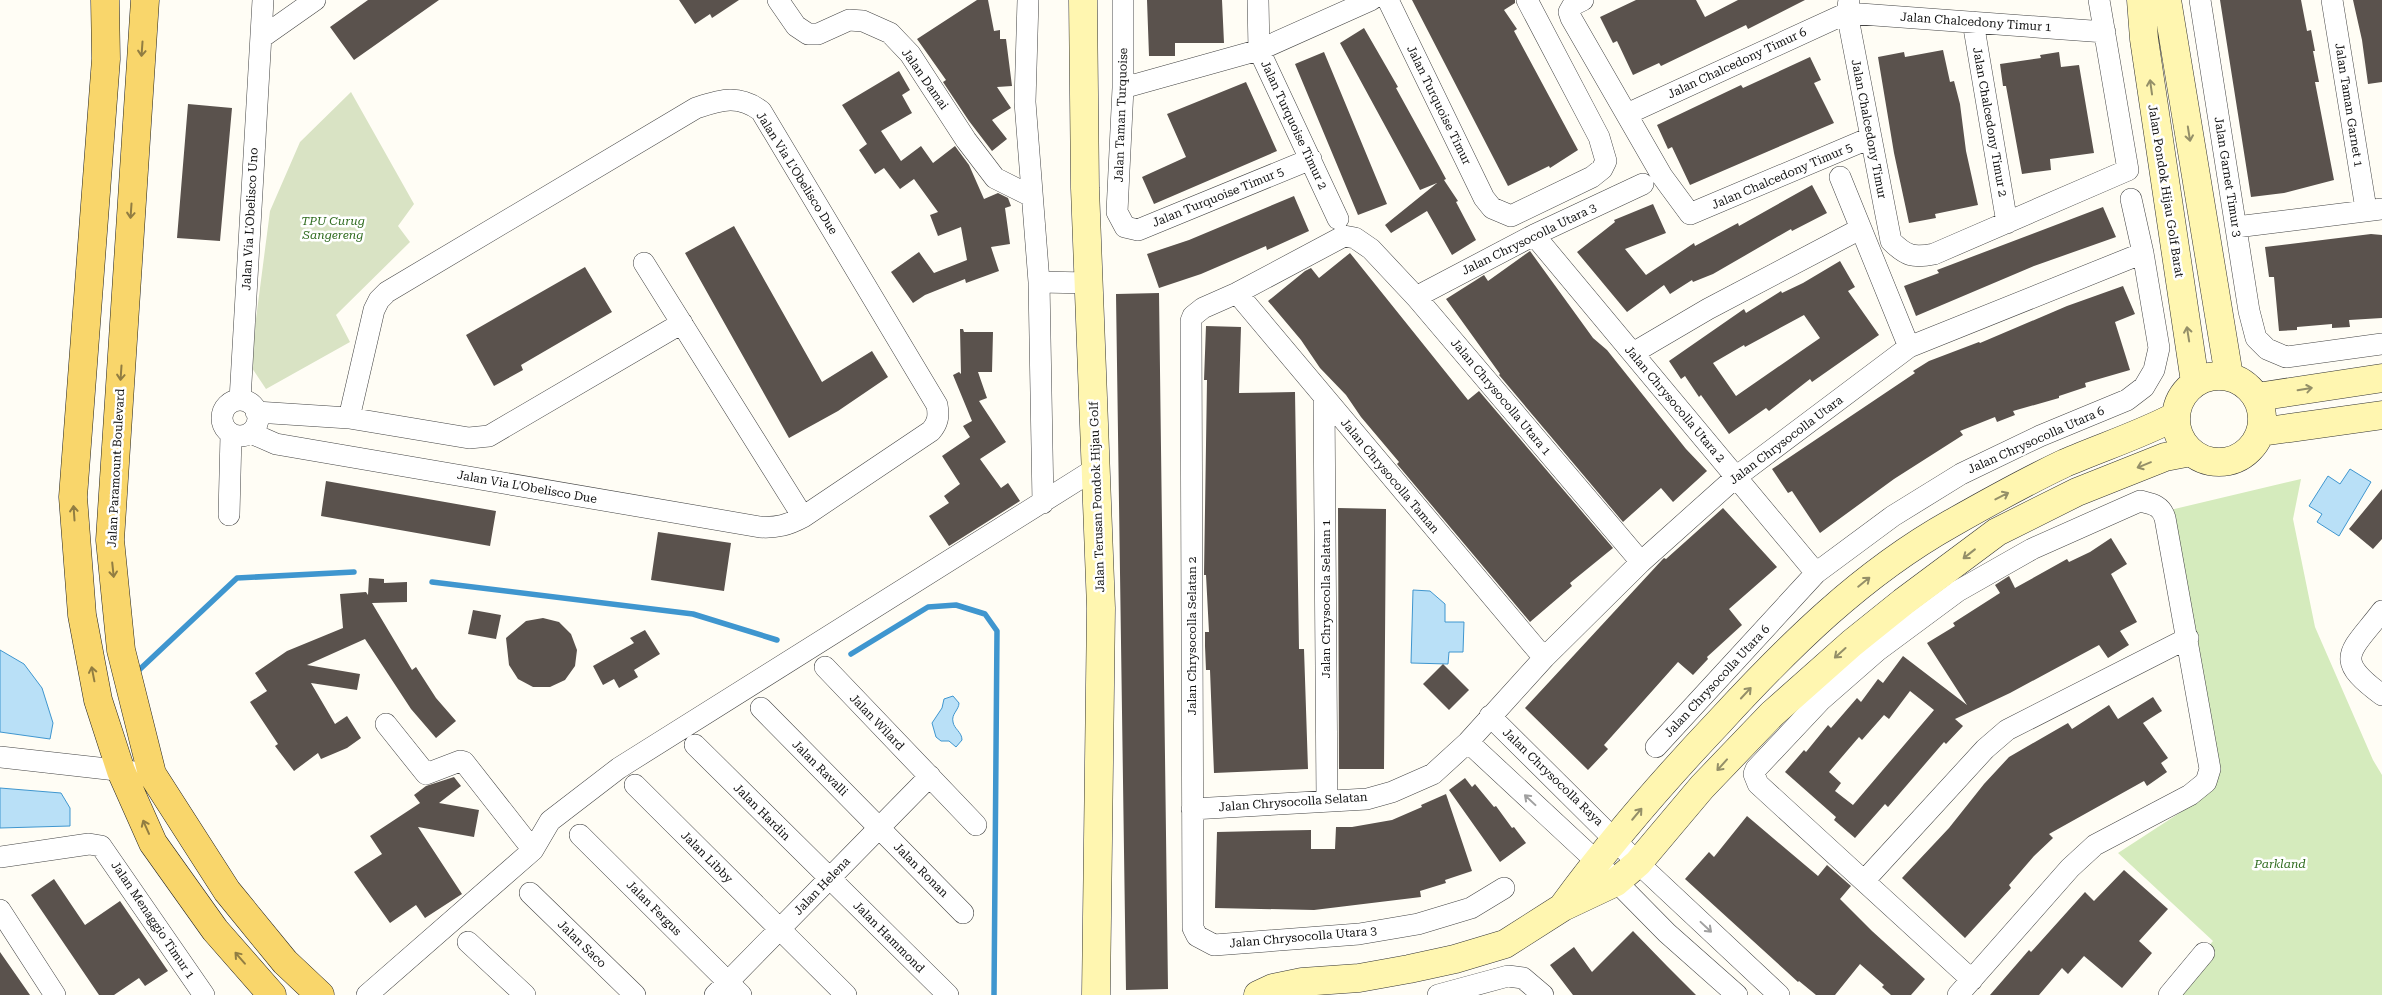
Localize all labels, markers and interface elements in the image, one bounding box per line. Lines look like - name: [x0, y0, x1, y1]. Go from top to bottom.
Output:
- street label: Jalan Chalcedony Timur 1: [1900, 10, 2052, 34]
- street label: Jalan Chalcedony Timur 6: [1665, 25, 1809, 101]
- one-way arrow: [137, 40, 146, 56]
- street label: Jalan Taman Garnet 1: [2332, 42, 2366, 168]
- street label: Jalan Turquoise Timur: [1404, 43, 1474, 167]
- street label: Jalan Damai: [899, 46, 951, 112]
- street label: Jalan Chalcedony Timur 2: [1970, 46, 2010, 198]
- street label: Jalan Taman Turquoise: [1112, 47, 1130, 183]
- street label: Jalan Turquoise Timur 2: [1258, 58, 1330, 192]
- street label: Jalan Chalcedony Timur: [1849, 58, 1889, 200]
- one-way arrow: [2145, 79, 2155, 95]
- street label: Jalan Pondok Hijau Golf Barat: [2145, 103, 2187, 279]
- street label: Jalan Via L'Obelisco Due: [753, 109, 841, 237]
- street label: Jalan Garnet Timur 3: [2212, 116, 2244, 238]
- one-way arrow: [2185, 126, 2195, 142]
- street label: Jalan Chalcedony Timur 5: [1710, 140, 1855, 212]
- street label: Jalan Via L'Obelisco Uno: [239, 147, 261, 291]
- street label: Jalan Turquoise Timur 5: [1150, 164, 1286, 230]
- street label: Jalan Chrysocolla Utara 3: [1459, 200, 1599, 278]
- one-way arrow: [127, 203, 136, 219]
- park label: TPU Curug Sangereng: [301, 214, 365, 242]
- one-way arrow: [2183, 326, 2193, 342]
- street label: Jalan Chrysocolla Utara 1: [1448, 336, 1554, 458]
- street label: Jalan Chrysocolla Utara 2: [1622, 343, 1728, 465]
- one-way arrow: [116, 365, 125, 381]
- one-way arrow: [2296, 384, 2312, 394]
- street label: Jalan Paramount Boulevard: [105, 388, 127, 548]
- street label: Jalan Chrysocolla Utara: [1727, 393, 1846, 487]
- street label: Jalan Terusan Pondok Hijau Golf: [1087, 401, 1107, 593]
- street label: Jalan Chrysocolla Utara 6: [1966, 403, 2107, 476]
- street label: Jalan Chrysocolla Taman: [1338, 416, 1442, 536]
- one-way arrow: [2137, 461, 2152, 470]
- street label: Jalan Via L'Obelisco Due: [456, 468, 599, 506]
- one-way arrow: [1994, 491, 2009, 501]
- one-way arrow: [69, 505, 78, 521]
- street label: Jalan Chrysocolla Selatan 1: [1319, 519, 1333, 679]
- one-way arrow: [1963, 549, 1976, 560]
- street label: Jalan Chrysocolla Selatan 2: [1185, 556, 1199, 716]
- one-way arrow: [108, 562, 118, 578]
- one-way arrow: [1857, 576, 1870, 587]
- street label: Jalan Chrysocolla Utara 6: [1661, 622, 1773, 740]
- one-way arrow: [1834, 648, 1847, 659]
- one-way arrow: [88, 666, 97, 682]
- one-way arrow: [1740, 686, 1751, 699]
- street label: Jalan Wilard: [847, 691, 907, 753]
- street label: Jalan Chrysocolla Raya: [1500, 725, 1607, 829]
- street label: Jalan Ravalli: [789, 737, 851, 799]
- one-way arrow: [1716, 758, 1728, 771]
- street label: Jalan Hardin: [731, 781, 793, 843]
- street label: Jalan Chrysocolla Selatan: [1218, 790, 1368, 814]
- one-way arrow: [1524, 794, 1536, 806]
- one-way arrow: [1632, 807, 1643, 820]
- one-way arrow: [140, 820, 150, 835]
- street label: Jalan Libby: [678, 828, 736, 886]
- street label: Jalan Ronan: [891, 840, 951, 900]
- street label: Jalan Helena: [791, 854, 853, 918]
- park label: Parkland: [2253, 857, 2306, 871]
- street label: Jalan Menaggio Timur 1: [108, 858, 198, 982]
- street label: Jalan Fergus: [624, 878, 685, 939]
- street label: Jalan Hammond: [850, 898, 928, 976]
- street label: Jalan Saco: [555, 917, 609, 971]
- one-way arrow: [1700, 921, 1712, 933]
- street label: Jalan Chrysocolla Utara 3: [1229, 924, 1378, 950]
- one-way arrow: [234, 952, 246, 965]

